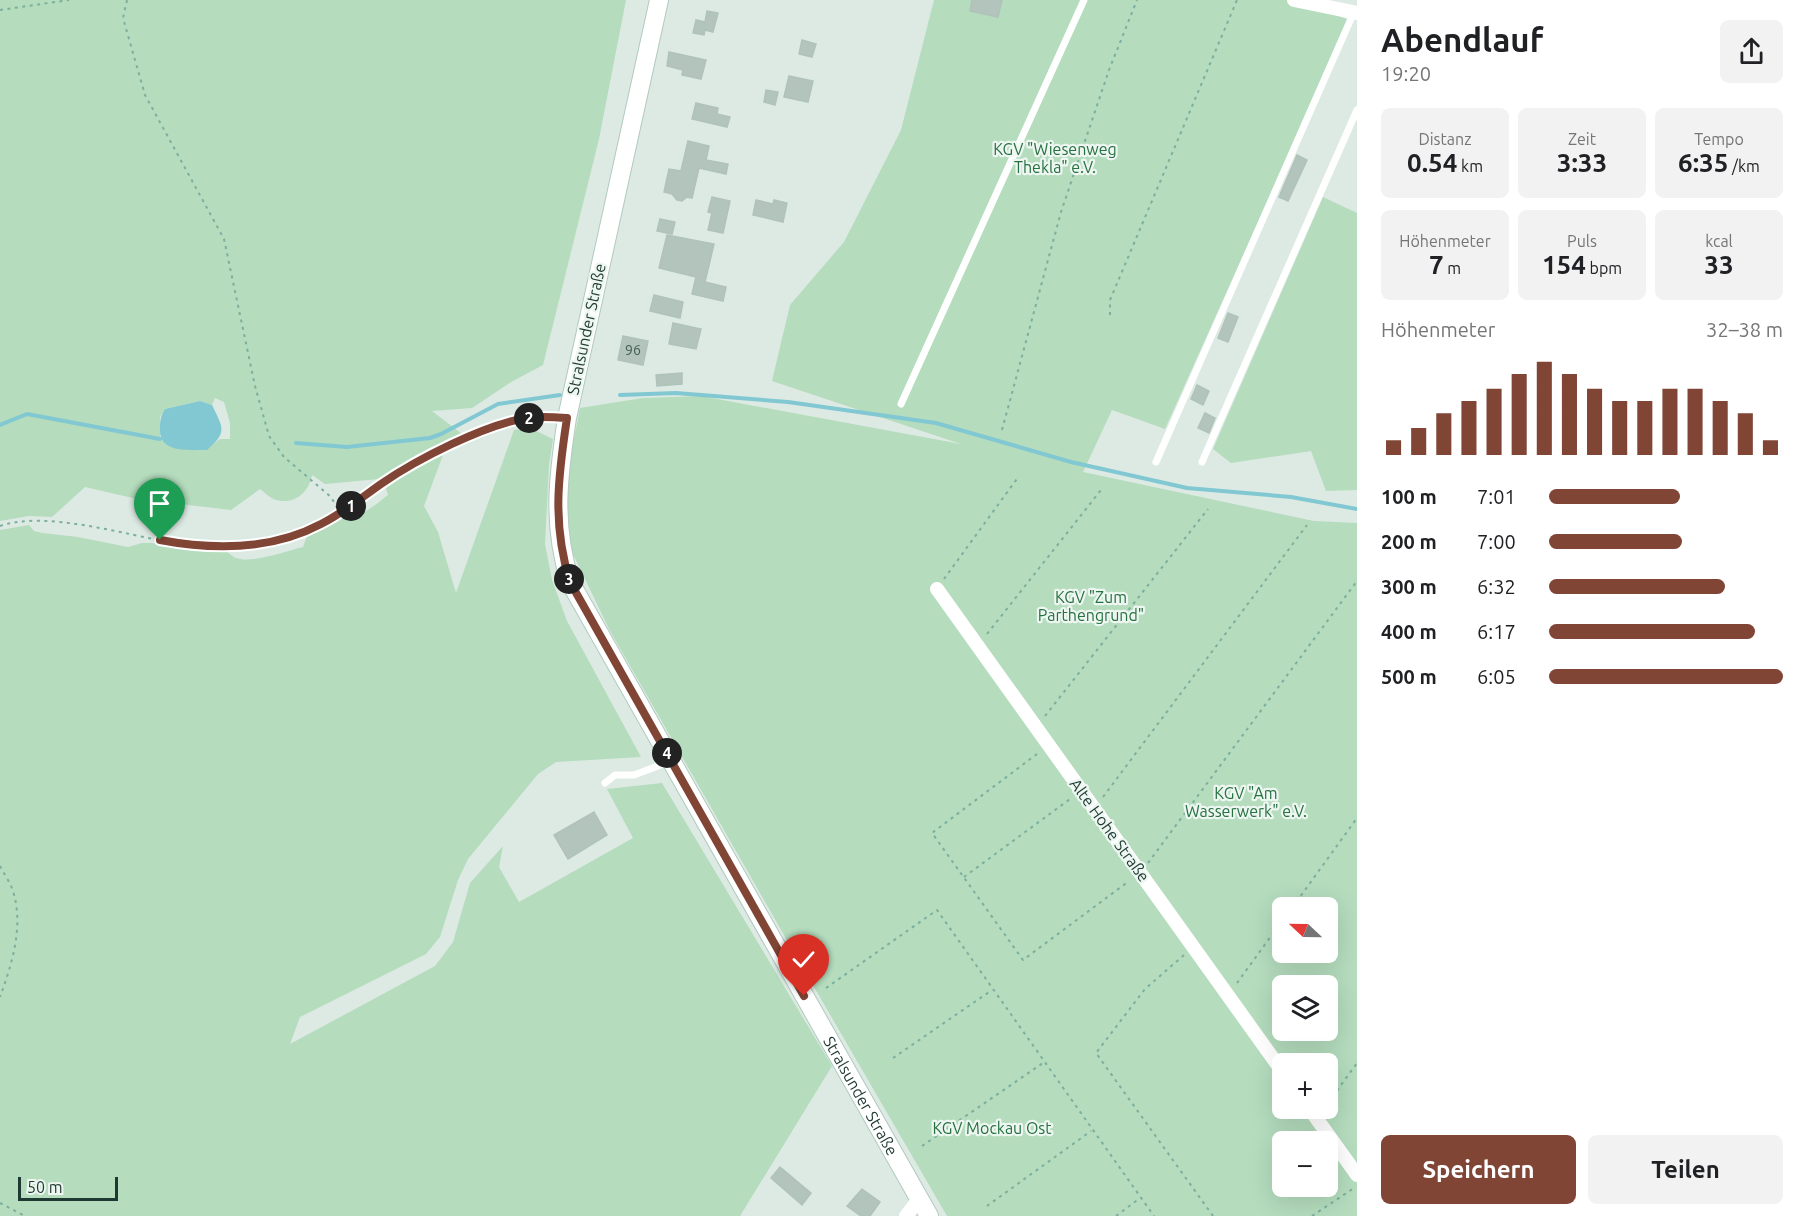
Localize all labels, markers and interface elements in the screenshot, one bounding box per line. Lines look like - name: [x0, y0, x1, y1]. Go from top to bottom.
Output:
- button: share: [1720, 20, 1783, 83]
- text: Abendlauf: [1381, 21, 1543, 58]
- text: 19:20: [1381, 62, 1431, 85]
- text: Distanz: [1418, 130, 1472, 148]
- text: Zeit: [1568, 130, 1596, 148]
- text: Tempo: [1694, 130, 1744, 148]
- park label: KGV "Wiesenweg Thekla" e.V.: [993, 140, 1117, 176]
- text: 0.54: [1407, 148, 1457, 177]
- text: 3:33: [1557, 148, 1607, 177]
- text: 6:35: [1678, 148, 1728, 177]
- text: km: [1457, 157, 1483, 175]
- text: /km: [1728, 157, 1760, 175]
- text: Höhenmeter: [1399, 232, 1491, 250]
- text: Puls: [1567, 232, 1597, 250]
- text: kcal: [1705, 232, 1733, 250]
- text: 7: [1429, 250, 1444, 279]
- text: 154: [1542, 250, 1586, 279]
- text: 33: [1704, 250, 1734, 279]
- text: m: [1444, 259, 1461, 277]
- text: bpm: [1586, 259, 1622, 277]
- street label: Stralsunder Straße: [563, 262, 609, 396]
- text: Höhenmeter: [1381, 318, 1495, 341]
- text: 32–38 m: [1706, 318, 1783, 341]
- house number: 96: [625, 342, 641, 358]
- pin: 2: [514, 403, 544, 433]
- text: 2: [524, 409, 534, 427]
- pin: [134, 478, 185, 540]
- text: 100 m: [1381, 485, 1437, 508]
- text: 7:01: [1477, 485, 1516, 508]
- icon: arrive: [143, 487, 176, 520]
- pin: 1: [336, 491, 366, 521]
- text: 1: [346, 497, 356, 515]
- text: 200 m: [1381, 530, 1437, 553]
- text: 7:00: [1477, 530, 1516, 553]
- pin: 3: [554, 564, 584, 594]
- text: 3: [564, 570, 574, 588]
- text: 300 m: [1381, 575, 1437, 598]
- text: 6:32: [1477, 575, 1516, 598]
- park label: KGV "Zum Parthengrund": [1038, 588, 1144, 624]
- text: 400 m: [1381, 620, 1437, 643]
- text: 6:17: [1477, 620, 1516, 643]
- text: 500 m: [1381, 665, 1437, 688]
- text: 6:05: [1477, 665, 1516, 688]
- pin: 4: [652, 738, 682, 768]
- text: 4: [662, 744, 672, 762]
- street label: Alte Hohe Straße: [1067, 775, 1153, 885]
- park label: KGV "Am Wasserwerk" e.V.: [1185, 784, 1307, 820]
- north arrow: [1272, 897, 1338, 963]
- map controls: [1272, 897, 1338, 1197]
- pin: [778, 934, 829, 996]
- icon: check: [787, 943, 820, 976]
- button: layers: [1272, 975, 1338, 1041]
- street label: Stralsunder Straße: [820, 1033, 902, 1158]
- button: +: [1272, 1053, 1338, 1119]
- park label: KGV Mockau Ost: [932, 1119, 1052, 1137]
- button: −: [1272, 1131, 1338, 1197]
- button: Speichern: [1381, 1135, 1576, 1204]
- button: Teilen: [1588, 1135, 1783, 1204]
- scale bar: [18, 1174, 118, 1202]
- text: 50 m: [27, 1178, 63, 1196]

